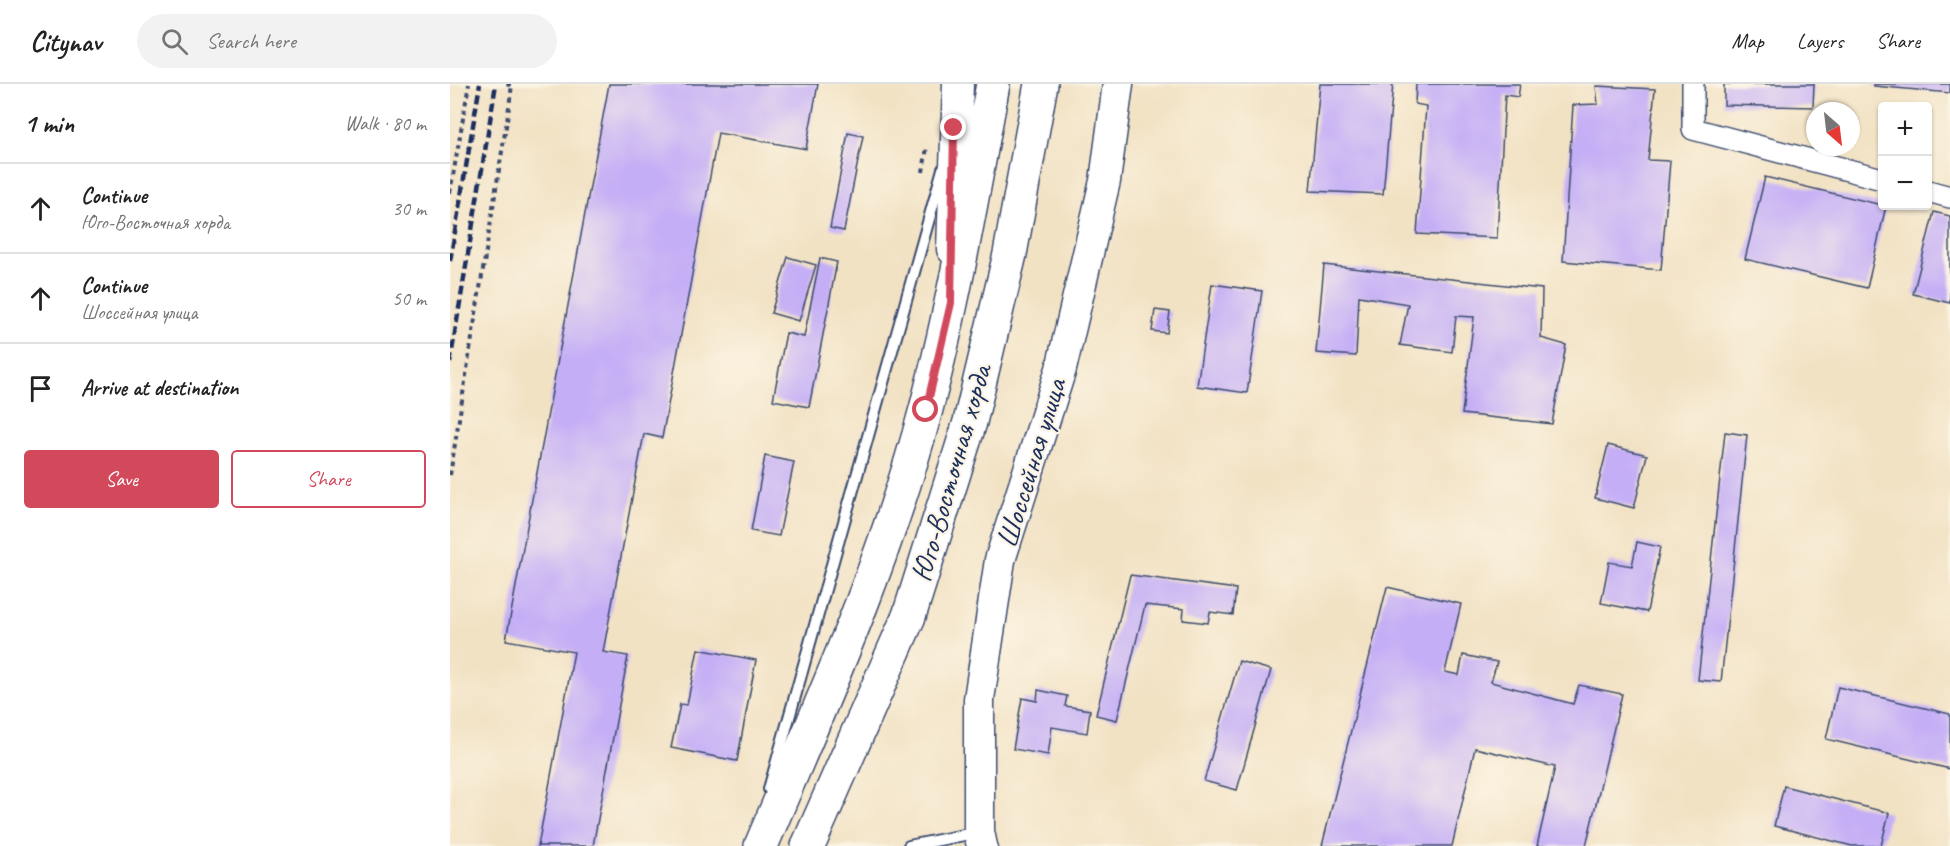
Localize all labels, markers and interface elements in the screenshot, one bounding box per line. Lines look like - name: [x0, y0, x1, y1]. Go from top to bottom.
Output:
- search box: [137, 14, 557, 68]
- text: Citynav: [30, 24, 101, 59]
- icon: search: [158, 25, 191, 58]
- text: Search here: [206, 27, 296, 55]
- text: Map: [1731, 28, 1764, 54]
- text: Layers: [1797, 28, 1843, 54]
- text: Share: [1876, 28, 1920, 54]
- north arrow: [1806, 102, 1860, 156]
- map controls: [1878, 102, 1932, 210]
- button: +: [1878, 102, 1932, 156]
- text: 1 min: [24, 107, 74, 140]
- text: Walk · 80 m: [345, 111, 426, 136]
- route end: [940, 114, 966, 140]
- button: −: [1878, 156, 1932, 210]
- text: Continue: [81, 182, 147, 210]
- icon: ahead: [24, 192, 57, 225]
- text: 30 m: [392, 196, 426, 221]
- text: Юго-Восточная хорда: [81, 210, 230, 235]
- text: Continue: [81, 272, 147, 300]
- icon: ahead: [24, 282, 57, 315]
- text: 50 m: [392, 286, 426, 311]
- text: Шоссейная улица: [81, 300, 197, 325]
- street label: Юго-Восточная хорда: [902, 358, 1001, 586]
- icon: arrive: [24, 372, 57, 405]
- street label: Шоссейная улица: [987, 372, 1075, 552]
- text: Arrive at destination: [81, 374, 238, 402]
- route start: [912, 396, 938, 422]
- button: Save: [24, 450, 219, 508]
- button: Share: [231, 450, 426, 508]

